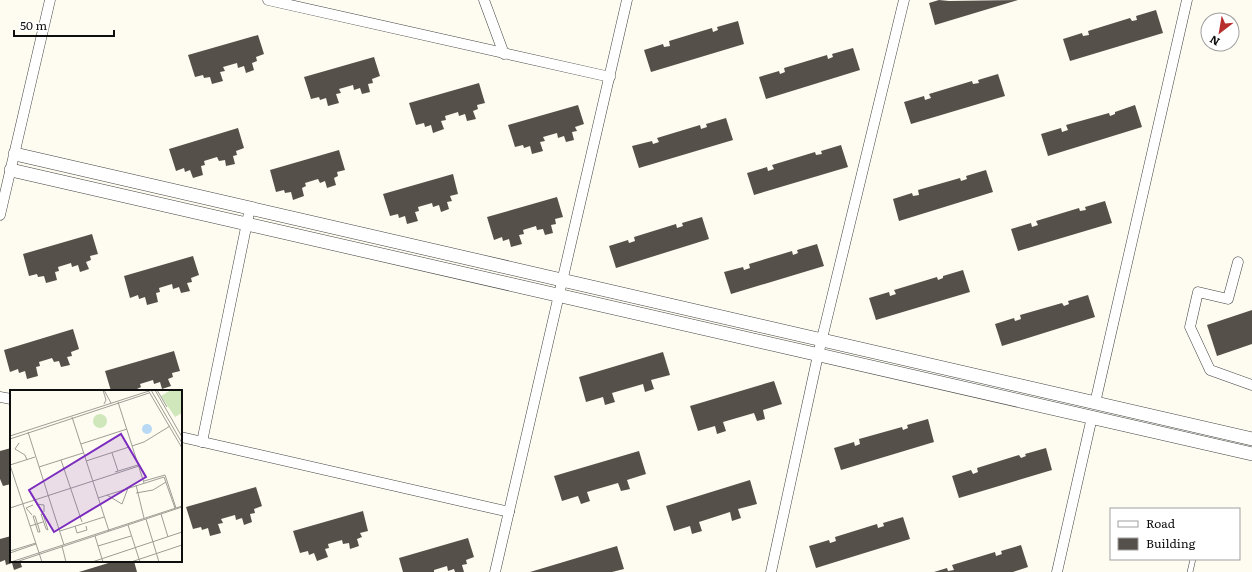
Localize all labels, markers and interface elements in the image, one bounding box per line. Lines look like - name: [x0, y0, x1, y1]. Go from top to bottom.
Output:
- scale bar: [14, 12, 114, 38]
- north arrow: [1200, 12, 1240, 52]
- text: 50 m: [20, 16, 47, 34]
- text: N: [1206, 32, 1222, 51]
- inset map: [10, 390, 182, 562]
- legend: [1110, 508, 1240, 560]
- text: Road: [1146, 514, 1176, 532]
- text: Building: [1146, 534, 1196, 552]

